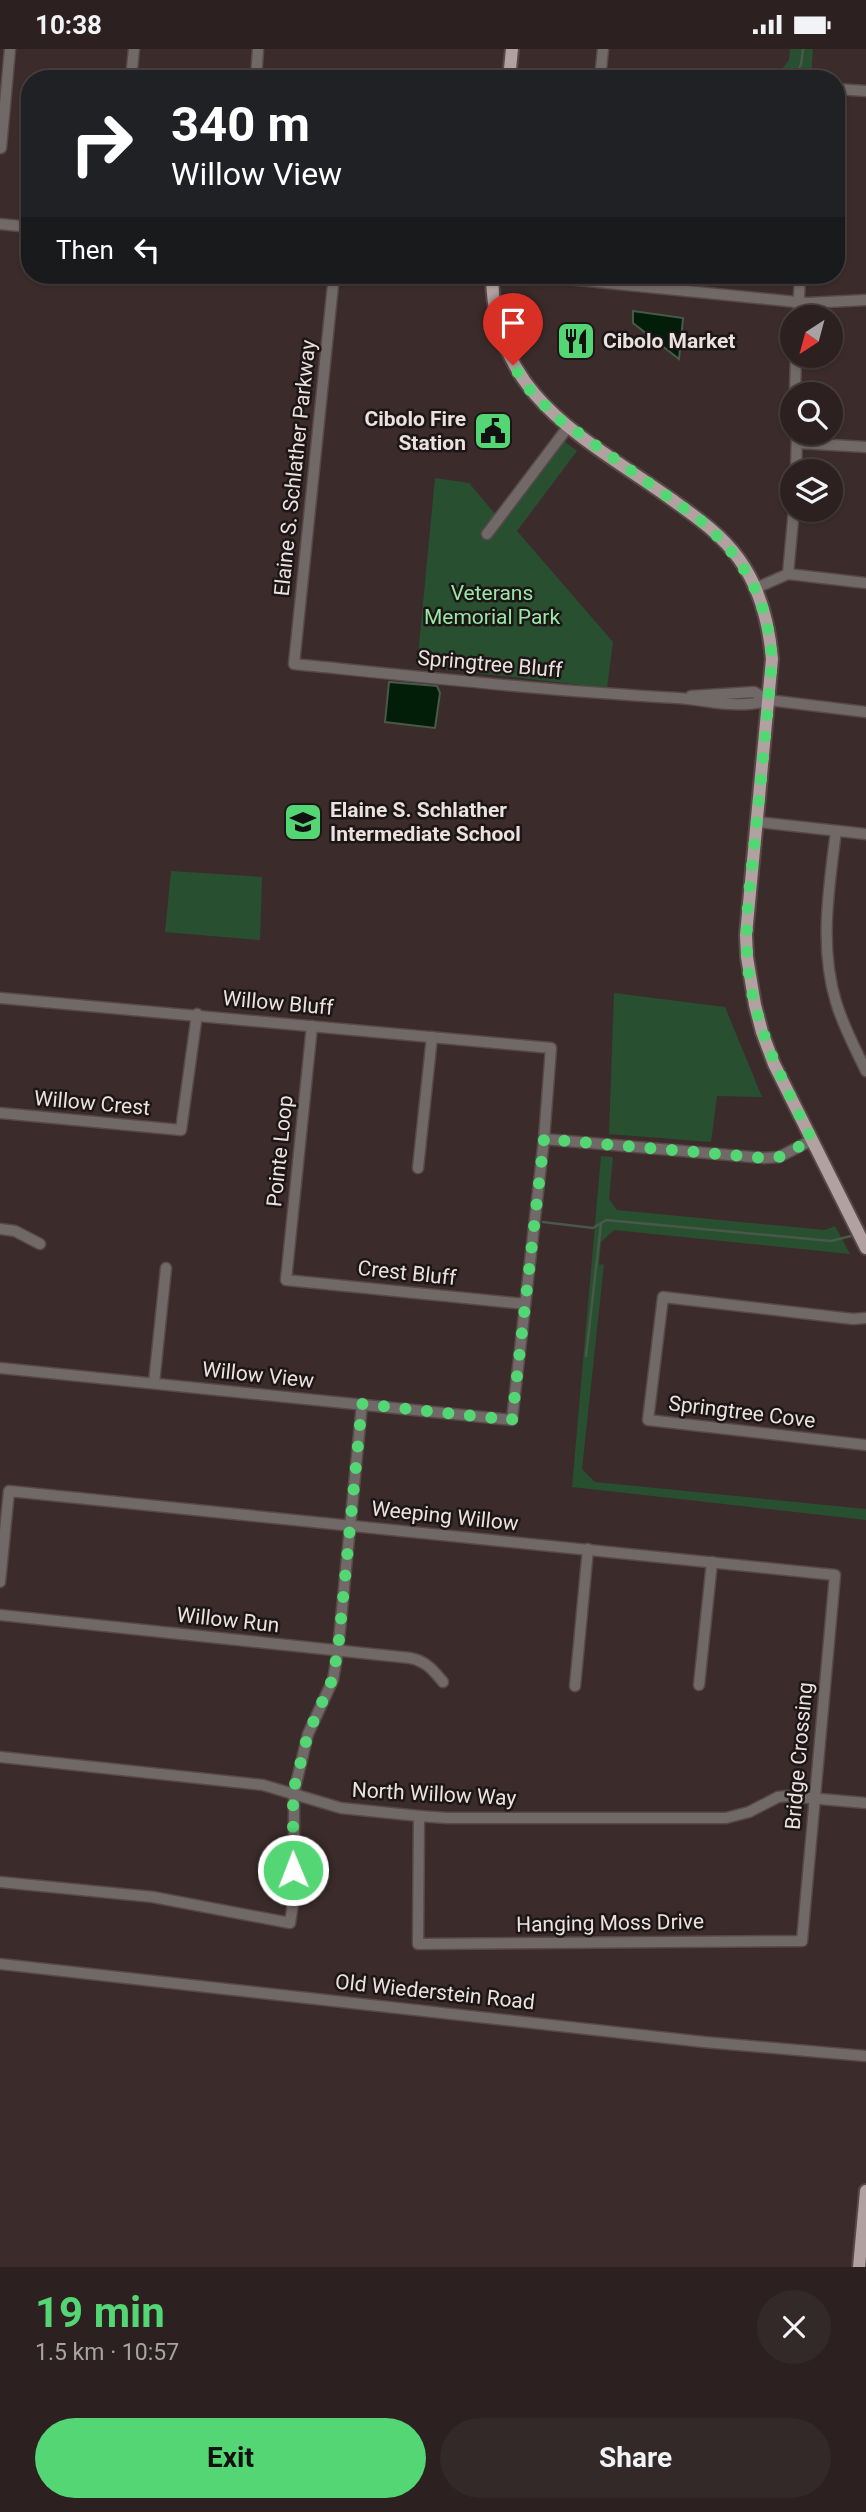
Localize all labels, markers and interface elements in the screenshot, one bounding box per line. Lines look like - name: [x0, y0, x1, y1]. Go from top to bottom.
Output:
- text: 10:38: [35, 10, 102, 40]
- text: 340 m: [171, 96, 310, 153]
- icon: right: [56, 98, 147, 189]
- text: Willow View: [171, 155, 342, 193]
- icon: left: [128, 231, 166, 269]
- text: Then: [56, 235, 114, 265]
- pin: [483, 293, 543, 365]
- icon: arrive: [494, 304, 532, 342]
- north arrow: [780, 305, 844, 367]
- map controls: [780, 305, 843, 522]
- restaurant icon: Cibolo Market: [555, 320, 597, 362]
- place label: Cibolo Market: [603, 329, 735, 353]
- street label: Elaine S. Schlather Parkway: [270, 339, 320, 597]
- button: search: [780, 382, 843, 445]
- place label: Cibolo Fire Station: [364, 407, 466, 455]
- public building icon: Cibolo Fire Station: [472, 410, 514, 452]
- button: layers: [780, 459, 843, 522]
- park label: Veterans Memorial Park: [424, 581, 560, 629]
- street label: Springtree Bluff: [416, 646, 564, 682]
- place label: Elaine S. Schlather Intermediate School: [330, 798, 521, 846]
- school or university icon: Elaine S. Schlather Intermediate School: [282, 801, 324, 843]
- street label: Willow Bluff: [222, 986, 335, 1020]
- street label: Willow Crest: [33, 1086, 151, 1120]
- street label: Pointe Loop: [262, 1094, 298, 1208]
- street label: Crest Bluff: [357, 1256, 458, 1290]
- street label: Willow View: [201, 1357, 315, 1393]
- street label: Springtree Cove: [667, 1391, 817, 1433]
- street label: Weeping Willow: [370, 1496, 520, 1536]
- street label: Willow Run: [176, 1603, 280, 1637]
- street label: Bridge Crossing: [781, 1681, 817, 1831]
- street label: North Willow Way: [351, 1778, 517, 1810]
- position arrow: [256, 1833, 330, 1907]
- street label: Hanging Moss Drive: [516, 1909, 704, 1937]
- street label: Old Wiederstein Road: [334, 1970, 536, 2014]
- text: 19 min: [35, 2288, 165, 2337]
- button: close: [757, 2290, 831, 2364]
- text: 1.5 km · 10:57: [35, 2339, 179, 2366]
- button: Exit: [35, 2418, 426, 2498]
- button: Share: [440, 2418, 831, 2498]

